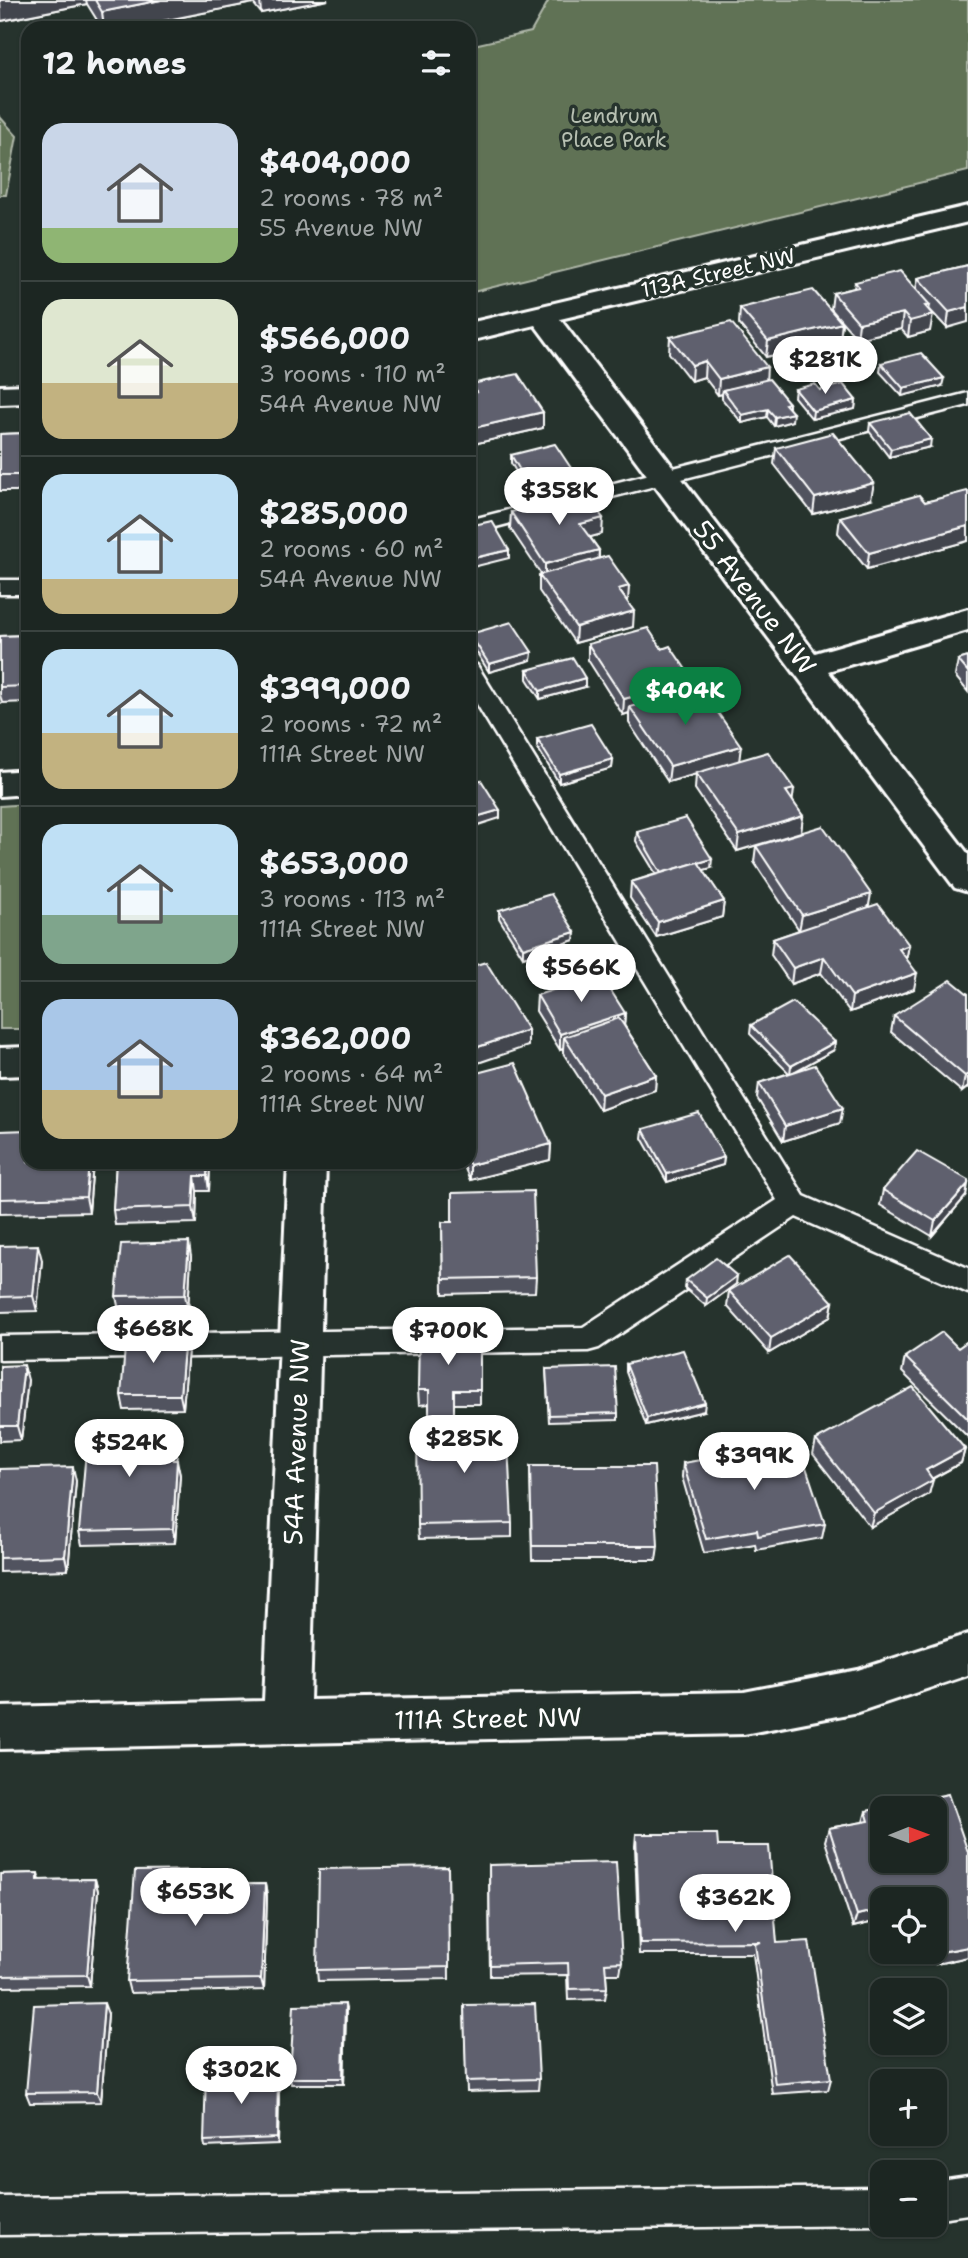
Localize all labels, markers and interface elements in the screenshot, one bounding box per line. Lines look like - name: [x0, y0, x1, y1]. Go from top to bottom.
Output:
- text: 12 homes: [42, 43, 186, 84]
- icon: filters: [417, 44, 455, 82]
- park label: Lendrum Place Park: [561, 102, 667, 154]
- text: $404,000: [259, 142, 411, 183]
- icon: home: [98, 151, 182, 235]
- text: 2 rooms · 78 m²: [259, 183, 443, 213]
- text: 55 Avenue NW: [259, 213, 423, 243]
- street label: 113A Street NW: [638, 242, 798, 304]
- text: $566,000: [259, 318, 410, 359]
- icon: home: [98, 327, 182, 411]
- pin: $281K: [776, 336, 874, 396]
- text: $281K: [789, 344, 861, 374]
- text: 3 rooms · 110 m²: [259, 359, 446, 389]
- text: 54A Avenue NW: [259, 389, 442, 419]
- pin: $358K: [510, 468, 608, 527]
- text: $358K: [520, 475, 598, 505]
- text: $285,000: [259, 493, 409, 534]
- icon: home: [98, 502, 182, 586]
- street label: 55 Avenue NW: [685, 513, 825, 681]
- text: 2 rooms · 60 m²: [259, 534, 444, 564]
- text: 54A Avenue NW: [259, 564, 442, 594]
- text: $399,000: [259, 668, 411, 709]
- pin: $404K: [636, 668, 734, 727]
- text: $404K: [645, 675, 725, 705]
- icon: home: [98, 677, 182, 761]
- text: 2 rooms · 72 m²: [259, 709, 442, 739]
- text: 111A Street NW: [259, 739, 425, 769]
- text: $653,000: [259, 843, 409, 884]
- icon: home: [98, 852, 182, 936]
- text: 3 rooms · 113 m²: [259, 884, 445, 914]
- text: 111A Street NW: [259, 914, 425, 944]
- pin: $566K: [532, 944, 630, 1004]
- text: $566K: [542, 952, 620, 982]
- text: $362,000: [259, 1018, 412, 1059]
- icon: home: [98, 1027, 182, 1111]
- text: 2 rooms · 64 m²: [259, 1059, 443, 1089]
- text: 111A Street NW: [259, 1089, 425, 1119]
- pin: $668K: [104, 1306, 202, 1365]
- pin: $700K: [399, 1308, 497, 1367]
- text: $668K: [113, 1313, 193, 1343]
- text: $700K: [408, 1315, 488, 1345]
- street label: 54A Avenue NW: [275, 1338, 317, 1546]
- pin: $285K: [415, 1416, 513, 1475]
- pin: $524K: [80, 1420, 178, 1479]
- text: $285K: [425, 1423, 503, 1453]
- text: $524K: [91, 1427, 167, 1457]
- pin: $399K: [705, 1432, 803, 1492]
- text: $399K: [715, 1440, 793, 1470]
- street label: 111A Street NW: [394, 1699, 582, 1737]
- north arrow: [870, 1796, 947, 1872]
- map controls: [870, 1796, 947, 2237]
- pin: $653K: [146, 1868, 244, 1928]
- pin: $362K: [686, 1874, 784, 1934]
- text: $653K: [156, 1876, 234, 1906]
- text: $362K: [696, 1882, 774, 1912]
- button: locate: [870, 1887, 947, 1964]
- button: layers: [870, 1978, 947, 2055]
- pin: $302K: [192, 2046, 290, 2106]
- text: $302K: [202, 2054, 280, 2084]
- button: +: [870, 2069, 947, 2146]
- button: −: [870, 2160, 947, 2237]

